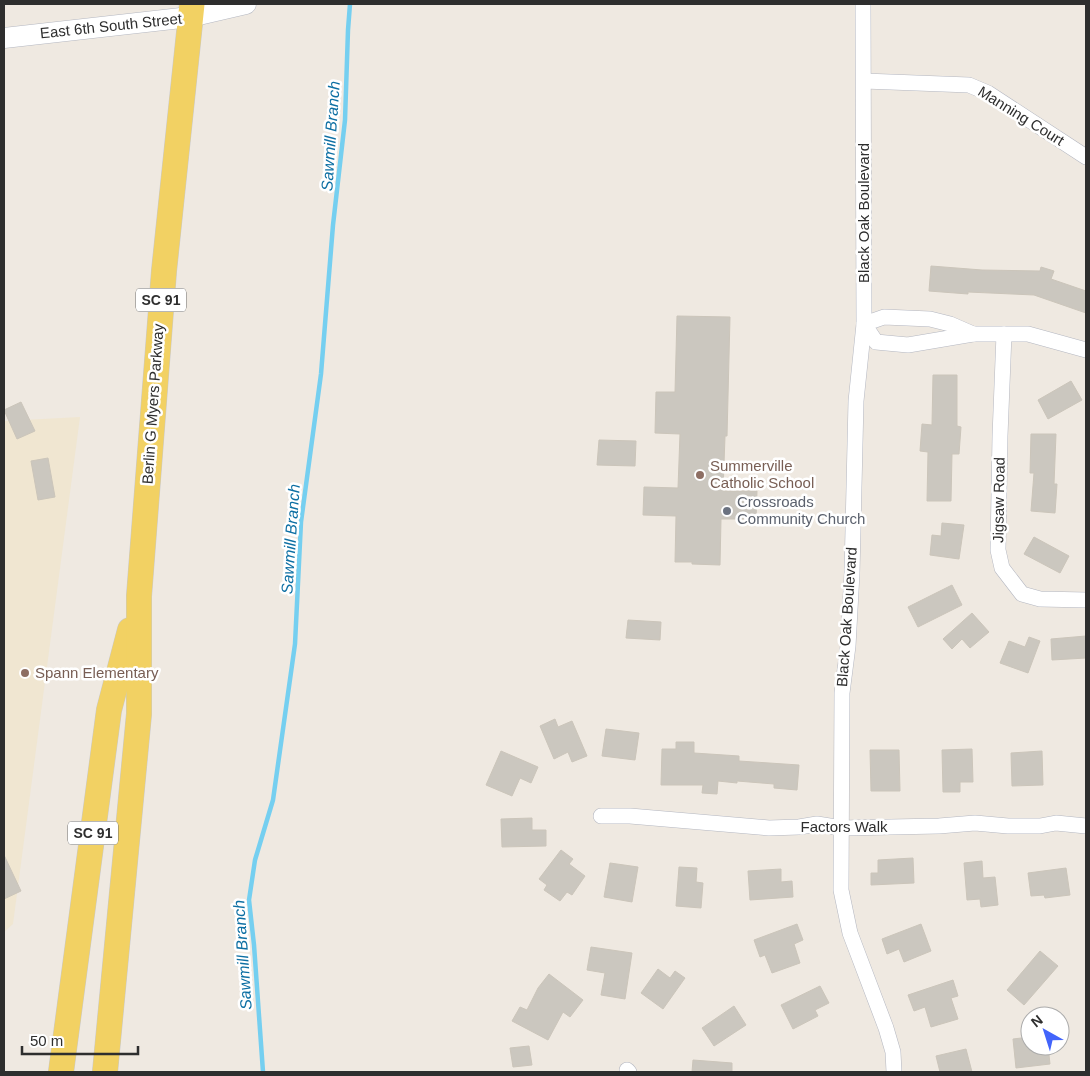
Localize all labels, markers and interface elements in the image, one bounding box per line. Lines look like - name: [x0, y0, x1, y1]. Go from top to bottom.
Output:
- street label: East 6th South Street: [39, 10, 184, 41]
- water label: Sawmill Branch: [318, 80, 343, 192]
- street label: Manning Court: [975, 82, 1068, 149]
- street label: Black Oak Boulevard: [855, 143, 872, 283]
- road number: SC 91: [136, 288, 186, 312]
- street label: Berlin G Myers Parkway: [138, 323, 167, 485]
- place label: Summerville Catholic School: [710, 457, 814, 491]
- street label: Jigsaw Road: [989, 457, 1008, 543]
- marker: Summerville Catholic School: [694, 469, 706, 481]
- water label: Sawmill Branch: [278, 483, 303, 595]
- place label: Crossroads Community Church: [737, 493, 865, 527]
- marker: Crossroads Community Church: [721, 505, 733, 517]
- street label: Black Oak Boulevard: [833, 547, 860, 687]
- place label: Spann Elementary: [35, 664, 159, 681]
- marker: Spann Elementary: [19, 667, 31, 679]
- street label: Factors Walk: [801, 818, 888, 835]
- road number: SC 91: [68, 821, 118, 844]
- water label: Sawmill Branch: [230, 899, 255, 1011]
- north arrow: [1020, 1006, 1070, 1056]
- text: N: [1028, 1011, 1046, 1030]
- scale bar: [22, 1024, 139, 1056]
- text: 50 m: [30, 1032, 63, 1049]

